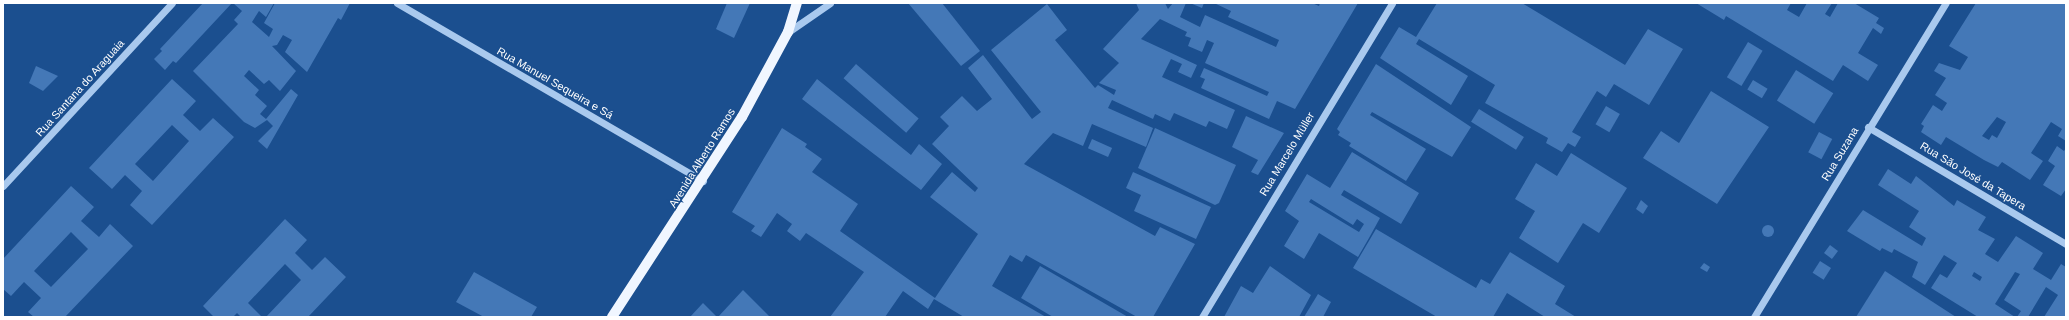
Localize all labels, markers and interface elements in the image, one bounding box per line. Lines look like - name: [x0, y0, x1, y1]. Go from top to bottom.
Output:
- street label: Rua Santana do Araguaia: [33, 37, 127, 139]
- street label: Rua Manuel Sequeira e Sá: [495, 44, 615, 122]
- street label: Avenida Alberto Ramos: [666, 106, 738, 210]
- street label: Rua Marcelo Müller: [1257, 110, 1317, 198]
- street label: Rua Suzana: [1819, 125, 1861, 183]
- street label: Rua São José da Tapera: [1918, 139, 2028, 213]

